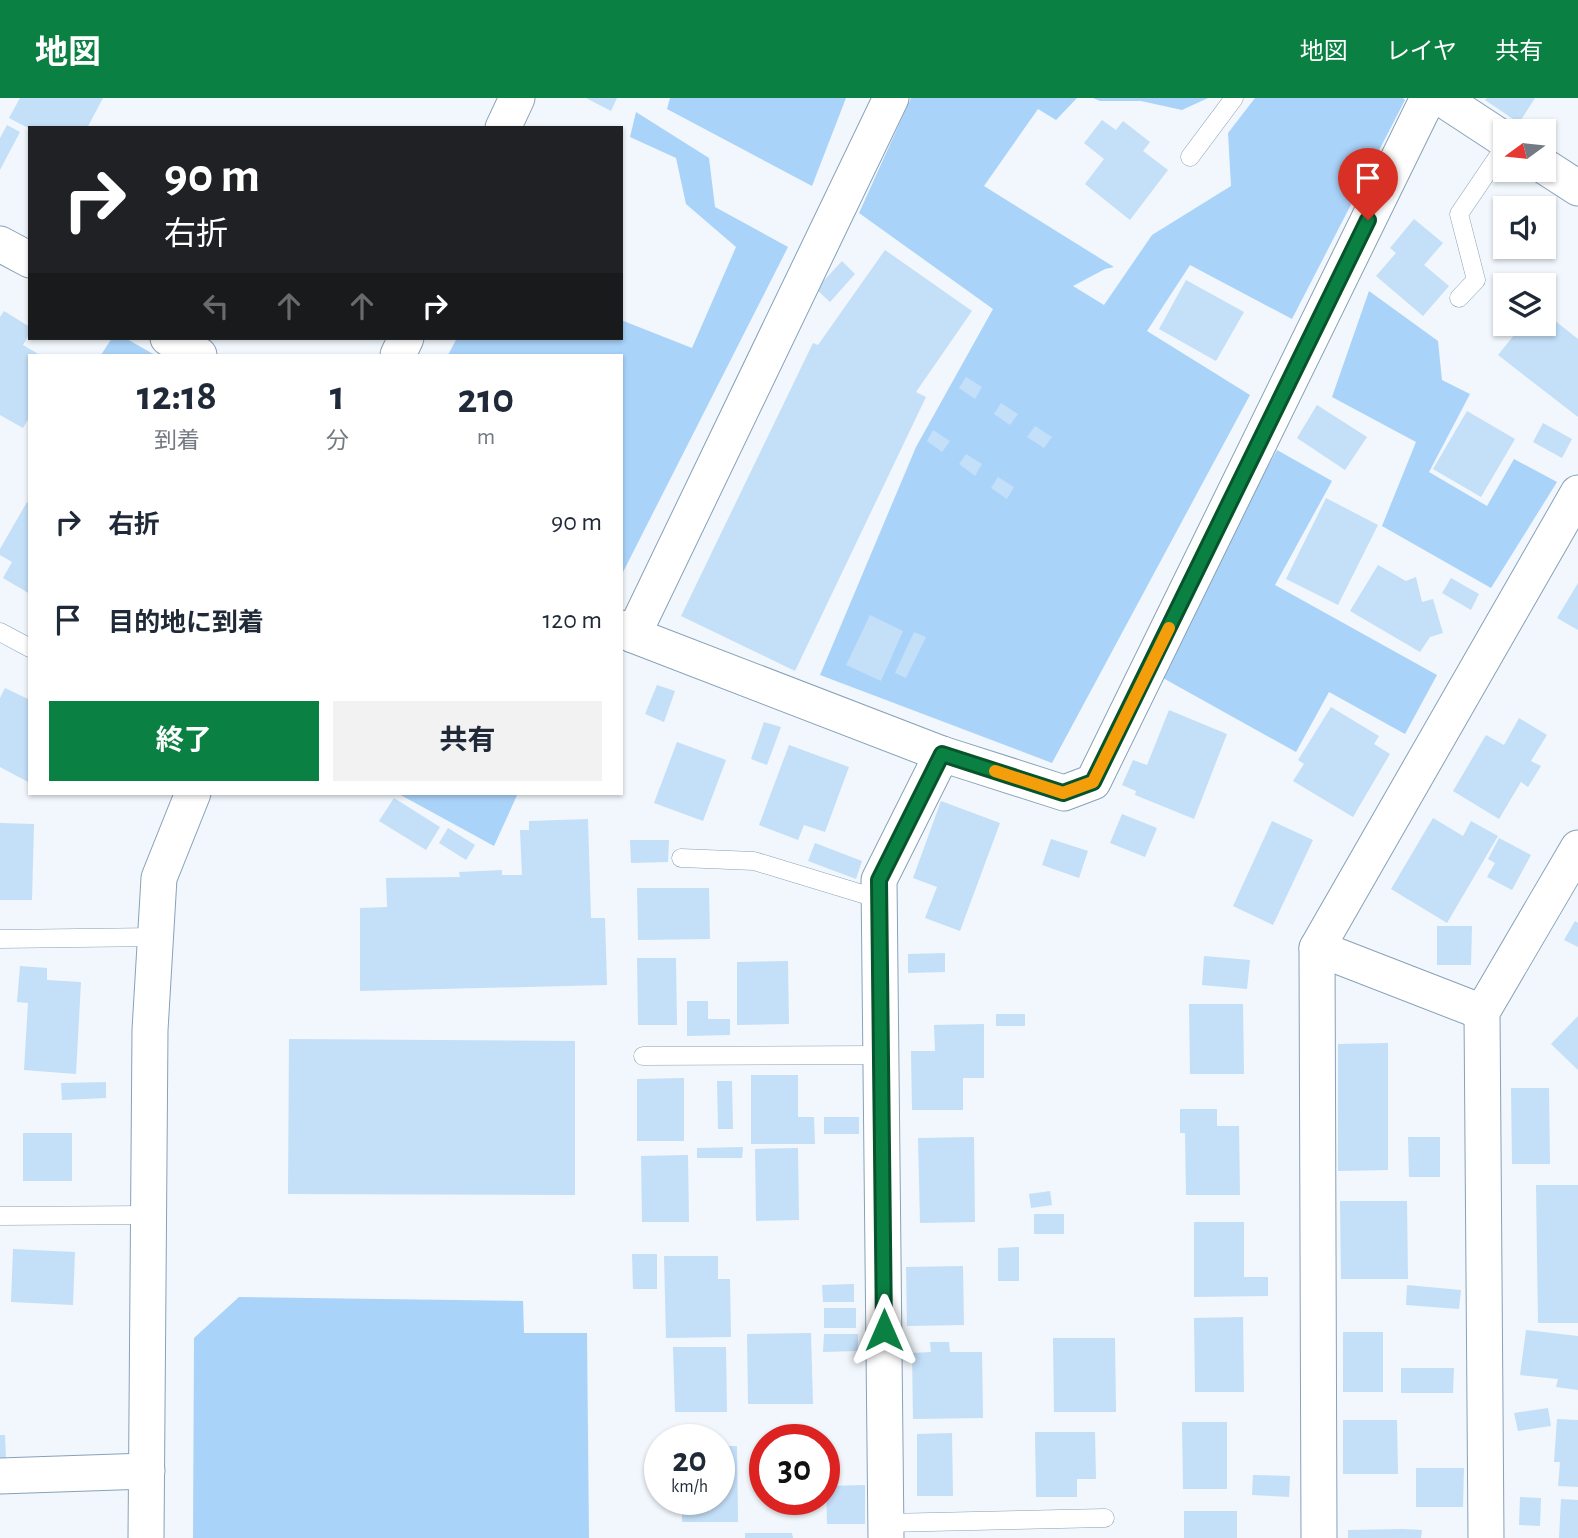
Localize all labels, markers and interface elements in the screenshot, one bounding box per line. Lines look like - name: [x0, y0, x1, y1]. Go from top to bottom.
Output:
- text: 地図: [35, 37, 101, 70]
- text: 地図: [1300, 40, 1348, 64]
- text: レイヤ: [1386, 40, 1457, 64]
- text: 共有: [1495, 40, 1543, 64]
- north arrow: [1493, 119, 1556, 182]
- map controls: [1493, 119, 1556, 336]
- pin: [1338, 148, 1398, 220]
- text: 90 m: [164, 152, 260, 201]
- icon: right: [49, 154, 140, 245]
- icon: arrive: [1349, 159, 1387, 197]
- button: sound: [1493, 196, 1556, 259]
- text: 右折: [164, 218, 228, 250]
- button: layers: [1493, 273, 1556, 336]
- icon: left: [197, 287, 235, 325]
- icon: ahead: [270, 287, 308, 325]
- icon: ahead: [343, 287, 381, 325]
- icon: right: [416, 287, 454, 325]
- text: 12:18: [137, 375, 217, 417]
- text: 1: [330, 375, 345, 417]
- text: 210: [457, 378, 514, 420]
- text: m: [477, 426, 495, 449]
- text: 到着: [154, 430, 200, 453]
- text: 分: [326, 430, 349, 453]
- icon: right: [49, 503, 87, 541]
- text: 90 m: [551, 509, 602, 535]
- text: 右折: [108, 512, 160, 538]
- icon: arrive: [49, 601, 87, 639]
- text: 120 m: [542, 607, 602, 633]
- text: 目的地に到着: [108, 610, 264, 636]
- button: 終了: [49, 701, 319, 781]
- button: 共有: [333, 701, 602, 781]
- position arrow: [847, 1293, 921, 1367]
- speed limit sign: 30: [749, 1424, 840, 1515]
- text: 20: [672, 1443, 707, 1478]
- text: km/h: [671, 1478, 708, 1496]

